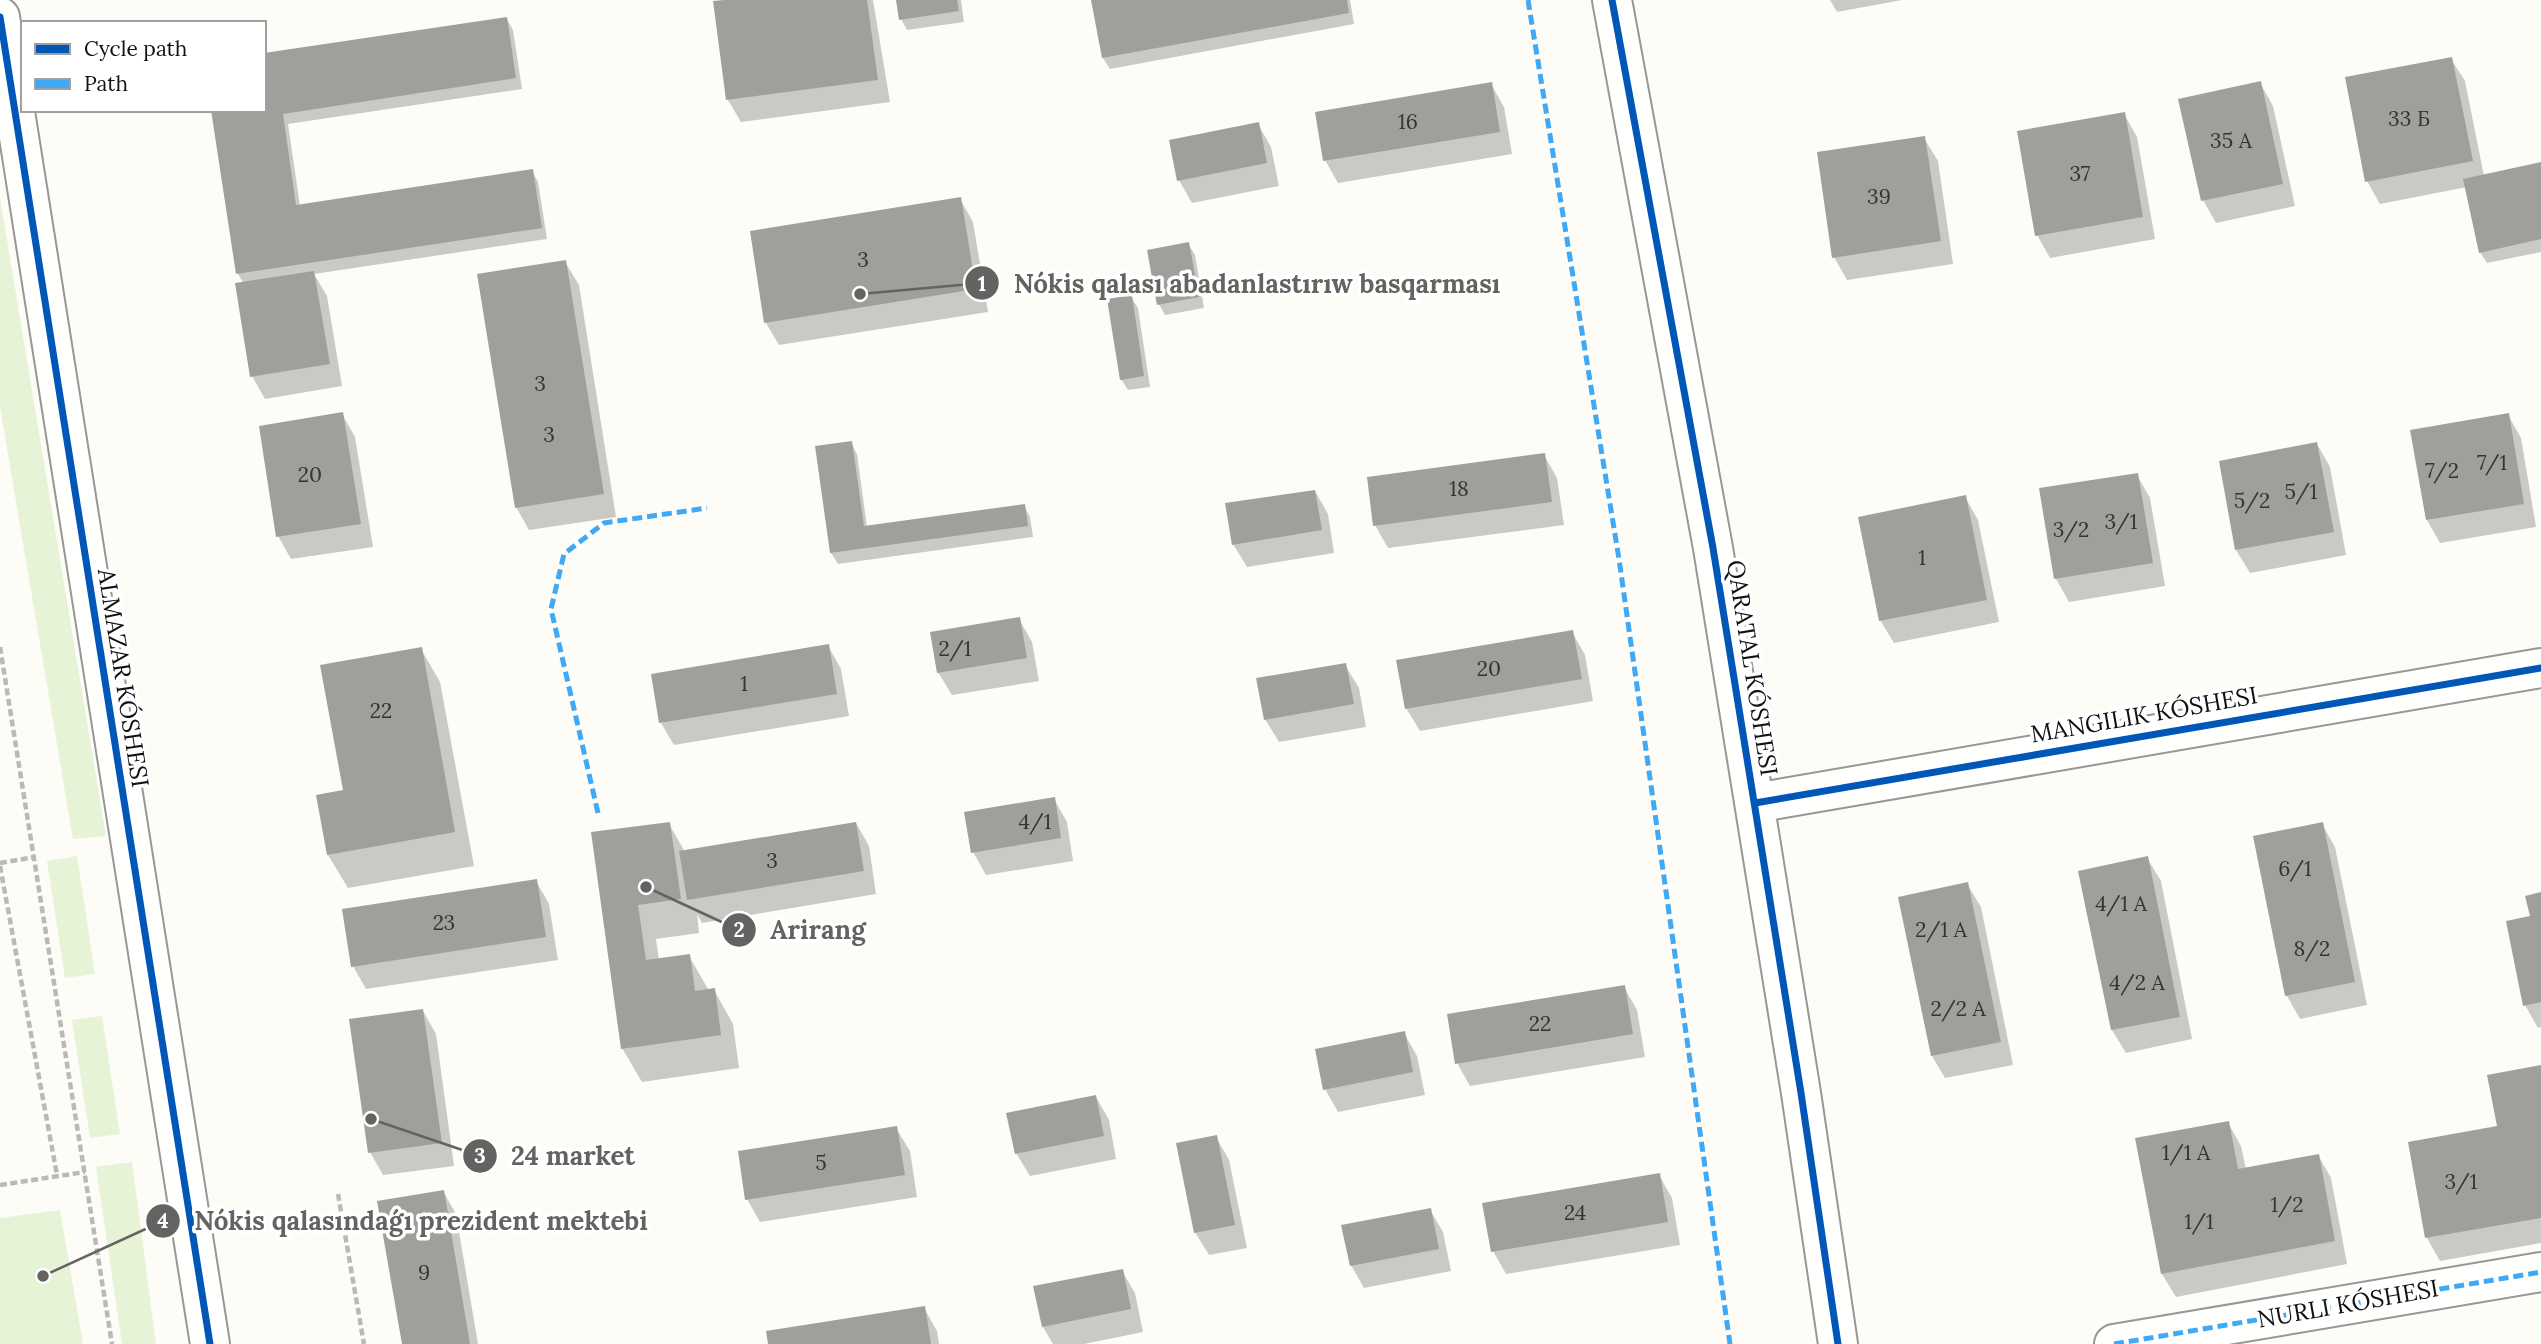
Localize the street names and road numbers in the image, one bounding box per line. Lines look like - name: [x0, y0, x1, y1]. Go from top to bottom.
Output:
- street label: QARATAL KÓSHESI: [1720, 558, 1785, 778]
- street label: ALMAZAR KÓSHESI: [91, 565, 156, 789]
- street label: MANGILIK KÓSHESI: [2028, 679, 2260, 750]
- street label: NURLI KÓSHESI: [2255, 1272, 2441, 1335]

